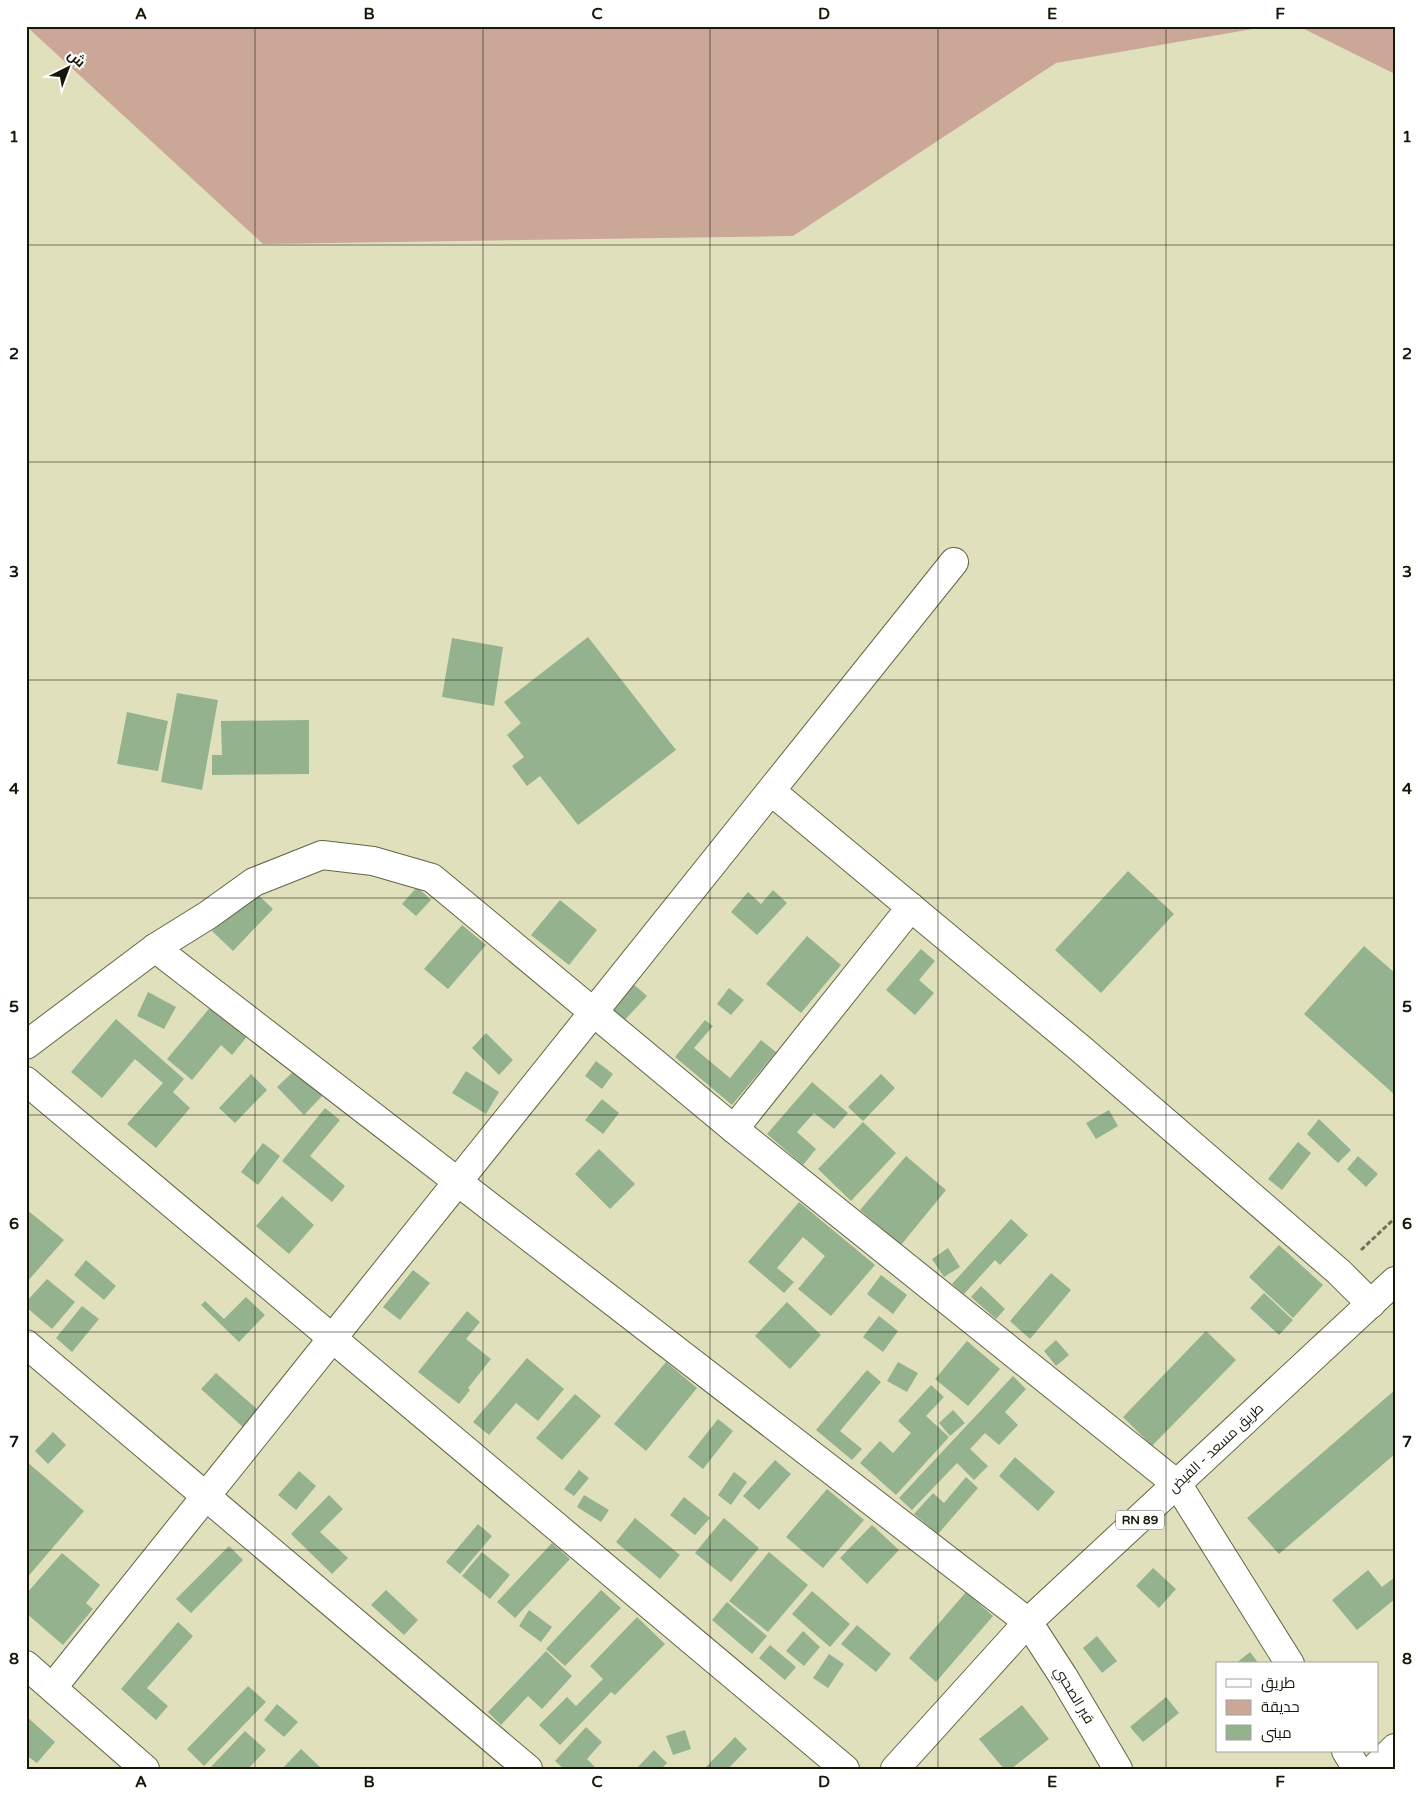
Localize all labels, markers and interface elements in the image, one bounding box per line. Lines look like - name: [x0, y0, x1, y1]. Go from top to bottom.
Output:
- text: A: [135, 4, 147, 24]
- text: B: [363, 4, 375, 24]
- text: C: [591, 4, 603, 24]
- text: D: [818, 4, 830, 24]
- text: E: [1047, 4, 1057, 24]
- text: F: [1275, 4, 1285, 24]
- north arrow: [42, 42, 92, 92]
- text: ش: [64, 46, 89, 71]
- text: 1: [9, 127, 19, 147]
- text: 1: [1402, 127, 1412, 147]
- text: 2: [9, 344, 19, 364]
- text: 2: [1402, 344, 1412, 364]
- text: 3: [9, 562, 19, 582]
- text: 3: [1402, 562, 1412, 582]
- text: 4: [9, 779, 19, 799]
- text: 4: [1402, 779, 1412, 799]
- text: 5: [9, 997, 19, 1017]
- text: 5: [1402, 997, 1412, 1017]
- text: 6: [9, 1214, 19, 1234]
- text: 6: [1402, 1214, 1412, 1234]
- street label: طريق مسعد - الفيض: [1165, 1400, 1267, 1496]
- text: 7: [9, 1432, 19, 1452]
- text: 7: [1402, 1432, 1412, 1452]
- road number: RN 89: [1116, 1510, 1164, 1530]
- text: 8: [9, 1649, 19, 1669]
- text: 8: [1402, 1649, 1412, 1669]
- legend: [1216, 1662, 1378, 1752]
- street label: قبر الصحبي: [1048, 1663, 1098, 1728]
- text: طريق: [1261, 1674, 1295, 1693]
- text: حديقة: [1261, 1698, 1300, 1716]
- text: مبنى: [1261, 1724, 1292, 1743]
- text: A: [135, 1772, 147, 1792]
- text: B: [363, 1772, 375, 1792]
- text: C: [591, 1772, 603, 1792]
- text: D: [818, 1772, 830, 1792]
- text: E: [1047, 1772, 1057, 1792]
- text: F: [1275, 1772, 1285, 1792]

